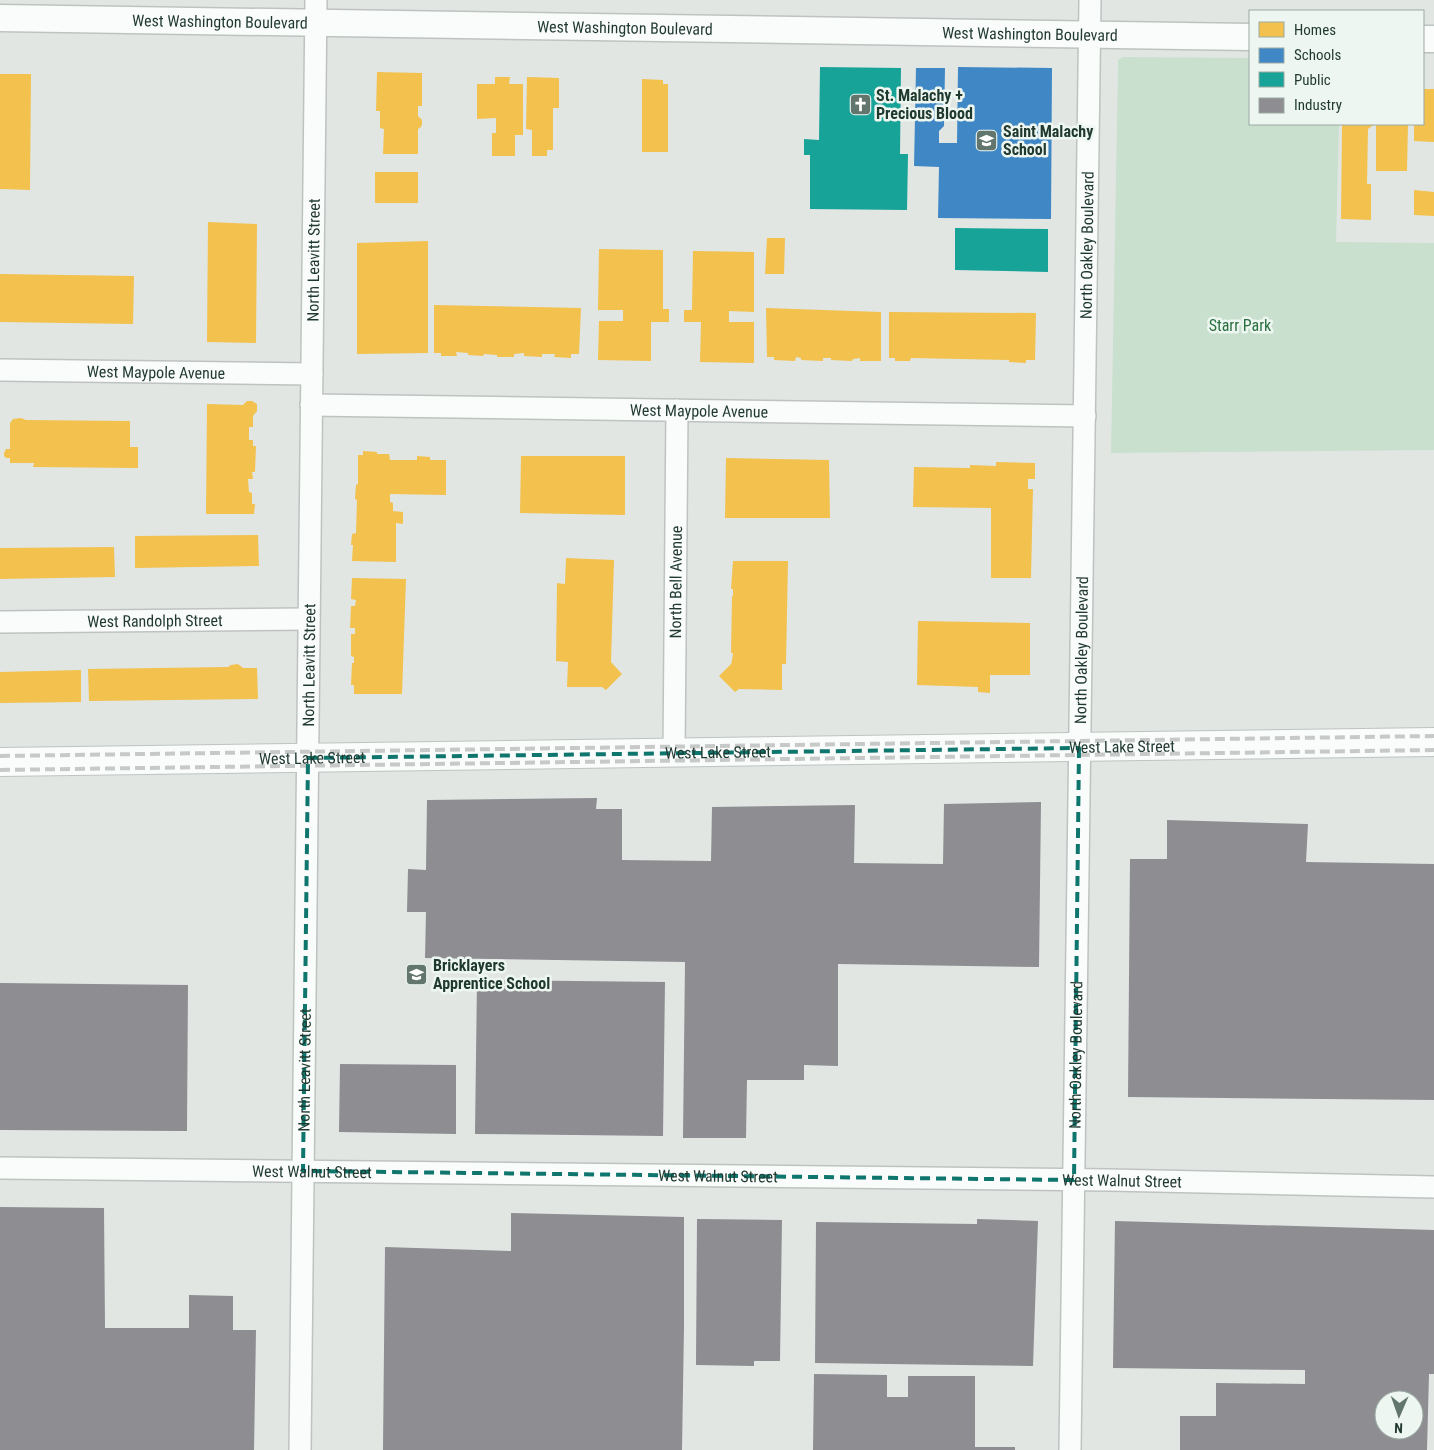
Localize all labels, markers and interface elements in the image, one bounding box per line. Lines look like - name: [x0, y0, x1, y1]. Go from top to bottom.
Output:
- legend: [1249, 10, 1424, 125]
- street label: West Washington Boulevard: [132, 11, 308, 32]
- street label: West Washington Boulevard: [537, 17, 713, 38]
- text: Homes: [1294, 21, 1336, 39]
- street label: West Washington Boulevard: [942, 23, 1118, 44]
- text: Schools: [1294, 46, 1341, 64]
- text: Public: [1294, 71, 1331, 89]
- place label: St. Malachy + Precious Blood: [876, 86, 973, 123]
- church icon: St. Malachy + Precious Blood: [848, 92, 872, 116]
- text: Industry: [1294, 96, 1342, 114]
- place label: Saint Malachy School: [1003, 122, 1093, 159]
- school or university icon: Saint Malachy School: [975, 128, 999, 152]
- street label: North Oakley Boulevard: [1076, 171, 1097, 319]
- street label: North Leavitt Street: [303, 198, 323, 322]
- park label: Starr Park: [1209, 316, 1272, 335]
- street label: West Maypole Avenue: [87, 362, 225, 382]
- street label: West Maypole Avenue: [630, 400, 768, 421]
- street label: North Bell Avenue: [666, 526, 685, 638]
- street label: North Oakley Boulevard: [1071, 576, 1092, 724]
- street label: North Leavitt Street: [298, 603, 319, 727]
- street label: West Randolph Street: [87, 610, 223, 631]
- street label: West Lake Street: [1069, 736, 1175, 757]
- street label: West Lake Street: [665, 742, 771, 762]
- street label: West Lake Street: [259, 747, 365, 768]
- place label: Bricklayers Apprentice School: [433, 956, 550, 993]
- school or university icon: Bricklayers Apprentice School: [405, 962, 429, 986]
- street label: North Oakley Boulevard: [1065, 981, 1086, 1129]
- street label: North Leavitt Street: [294, 1008, 314, 1132]
- street label: West Walnut Street: [252, 1161, 372, 1182]
- street label: West Walnut Street: [658, 1166, 778, 1186]
- street label: West Walnut Street: [1062, 1170, 1182, 1191]
- north arrow: [1374, 1390, 1424, 1440]
- text: N: [1394, 1420, 1403, 1436]

